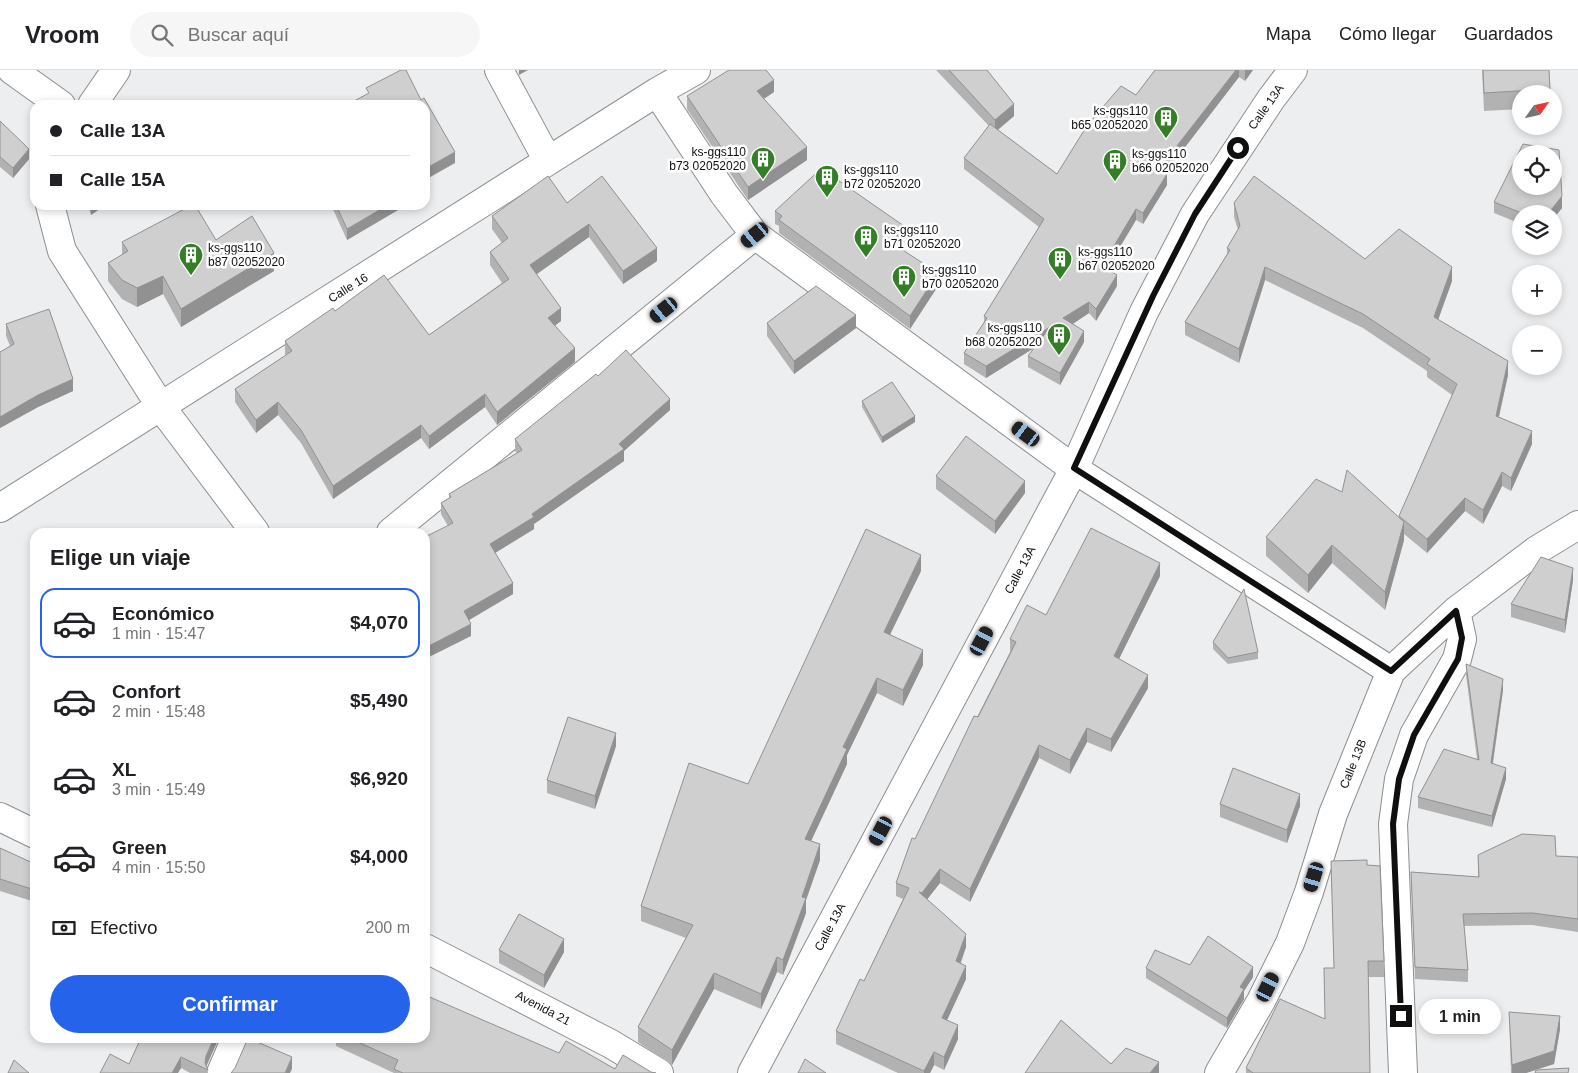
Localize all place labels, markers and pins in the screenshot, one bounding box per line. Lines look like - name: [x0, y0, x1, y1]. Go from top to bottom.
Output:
- place label: ks-ggs110 b65 02052020: [1071, 104, 1148, 132]
- building icon: ks-ggs110 b65 02052020: [1153, 105, 1179, 139]
- place label: ks-ggs110 b73 02052020: [669, 145, 746, 173]
- building icon: ks-ggs110 b73 02052020: [750, 146, 776, 180]
- place label: ks-ggs110 b66 02052020: [1132, 147, 1209, 175]
- building icon: ks-ggs110 b66 02052020: [1102, 148, 1128, 182]
- place label: ks-ggs110 b72 02052020: [844, 163, 921, 191]
- building icon: ks-ggs110 b72 02052020: [814, 164, 840, 198]
- place label: ks-ggs110 b71 02052020: [884, 223, 961, 251]
- building icon: ks-ggs110 b71 02052020: [853, 224, 879, 258]
- place label: ks-ggs110 b87 02052020: [208, 241, 285, 269]
- building icon: ks-ggs110 b87 02052020: [178, 242, 204, 276]
- place label: ks-ggs110 b67 02052020: [1078, 245, 1155, 273]
- building icon: ks-ggs110 b67 02052020: [1047, 246, 1073, 280]
- place label: ks-ggs110 b70 02052020: [922, 263, 999, 291]
- building icon: ks-ggs110 b70 02052020: [891, 264, 917, 298]
- place label: ks-ggs110 b68 02052020: [965, 321, 1042, 349]
- building icon: ks-ggs110 b68 02052020: [1046, 322, 1072, 356]

